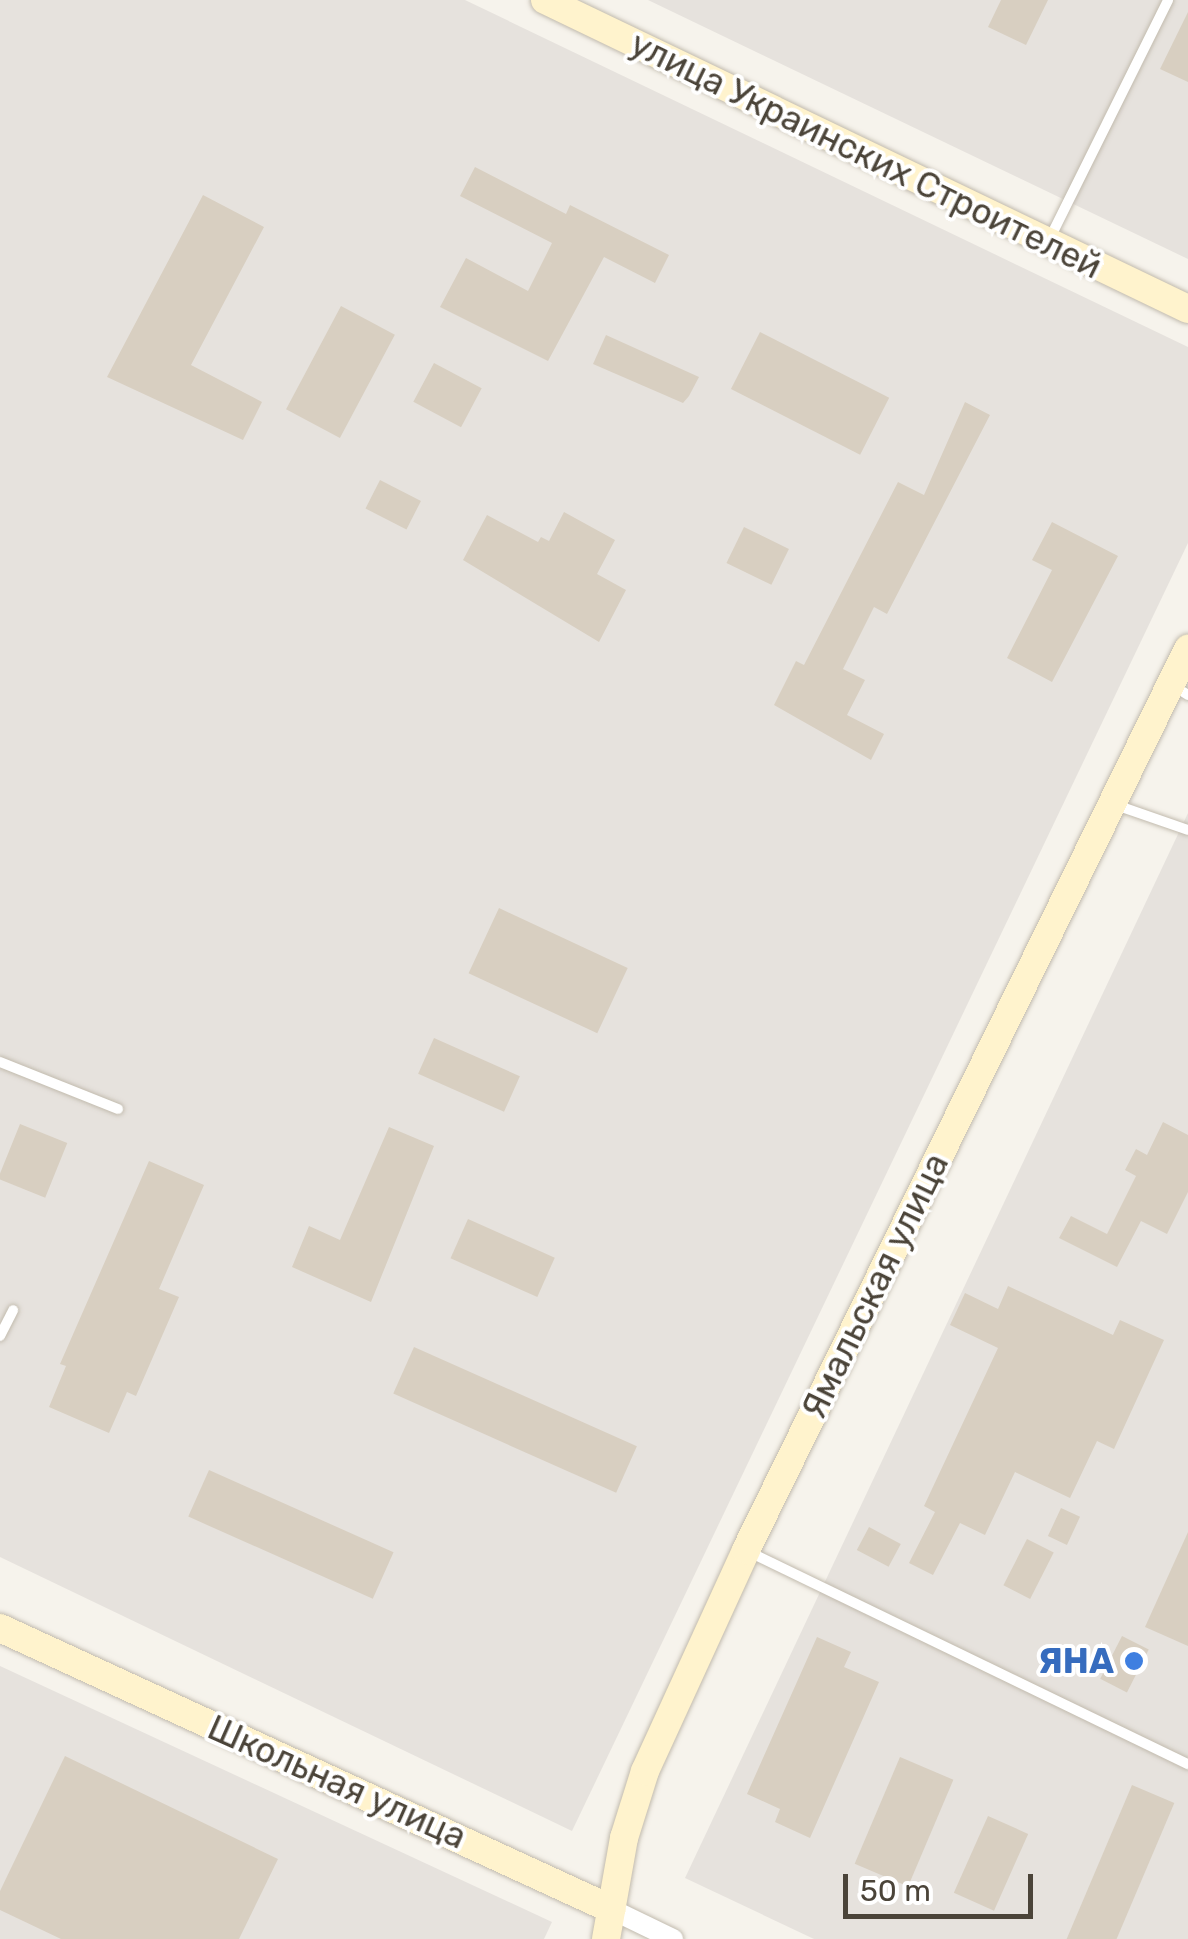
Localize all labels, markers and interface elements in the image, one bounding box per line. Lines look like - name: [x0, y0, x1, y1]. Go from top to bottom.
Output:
- street label: улица Украинских Строителей: [624, 22, 1108, 288]
- street label: Ямальская улица: [793, 1147, 957, 1425]
- place label: ЯНА: [1038, 1640, 1114, 1682]
- marker: ЯНА: [1123, 1650, 1145, 1672]
- street label: Школьная улица: [201, 1706, 473, 1858]
- scale bar: [848, 1854, 1038, 1916]
- text: 50 m: [860, 1873, 931, 1909]

